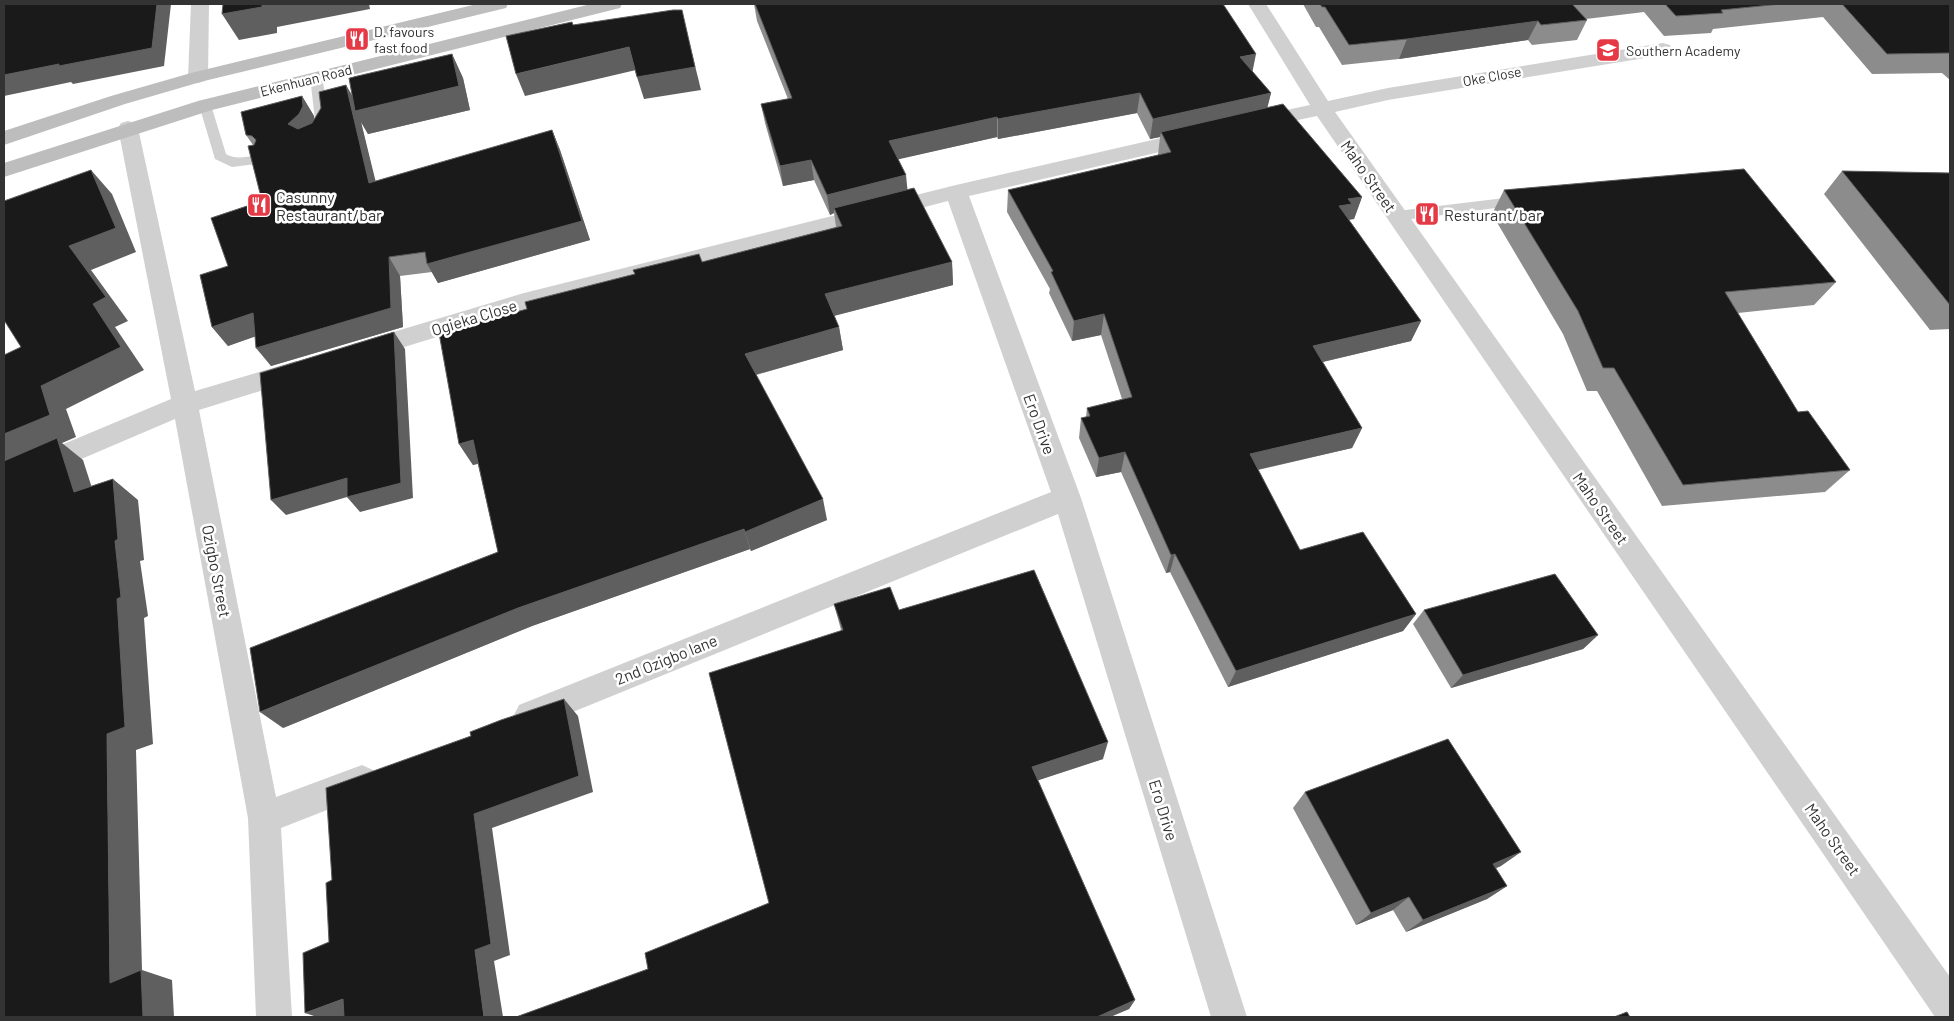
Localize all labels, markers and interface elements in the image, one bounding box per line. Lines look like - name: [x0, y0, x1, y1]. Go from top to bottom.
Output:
- place label: D. favours fast food: [374, 23, 435, 56]
- restaurant icon: D. favours fast food: [344, 26, 370, 52]
- school or university icon: Southern Academy: [1595, 37, 1621, 63]
- place label: Southern Academy: [1626, 42, 1741, 59]
- street label: Ekenhuan Road: [258, 60, 354, 100]
- street label: Oke Close: [1461, 62, 1523, 90]
- street label: Maho Street: [1337, 136, 1401, 216]
- place label: Casunny Restaurant/bar: [276, 187, 382, 224]
- restaurant icon: Casunny Restaurant/bar: [246, 192, 272, 218]
- restaurant icon: Resturant/bar: [1414, 201, 1440, 227]
- place label: Resturant/bar: [1444, 205, 1542, 224]
- street label: Ogieka Close: [429, 295, 519, 339]
- street label: Ero Drive: [1020, 391, 1060, 457]
- street label: Maho Street: [1569, 468, 1633, 548]
- street label: Ozigbo Street: [199, 523, 235, 619]
- street label: 2nd Ozigbo lane: [612, 630, 720, 688]
- street label: Ero Drive: [1146, 777, 1182, 843]
- street label: Maho Street: [1801, 799, 1865, 879]

